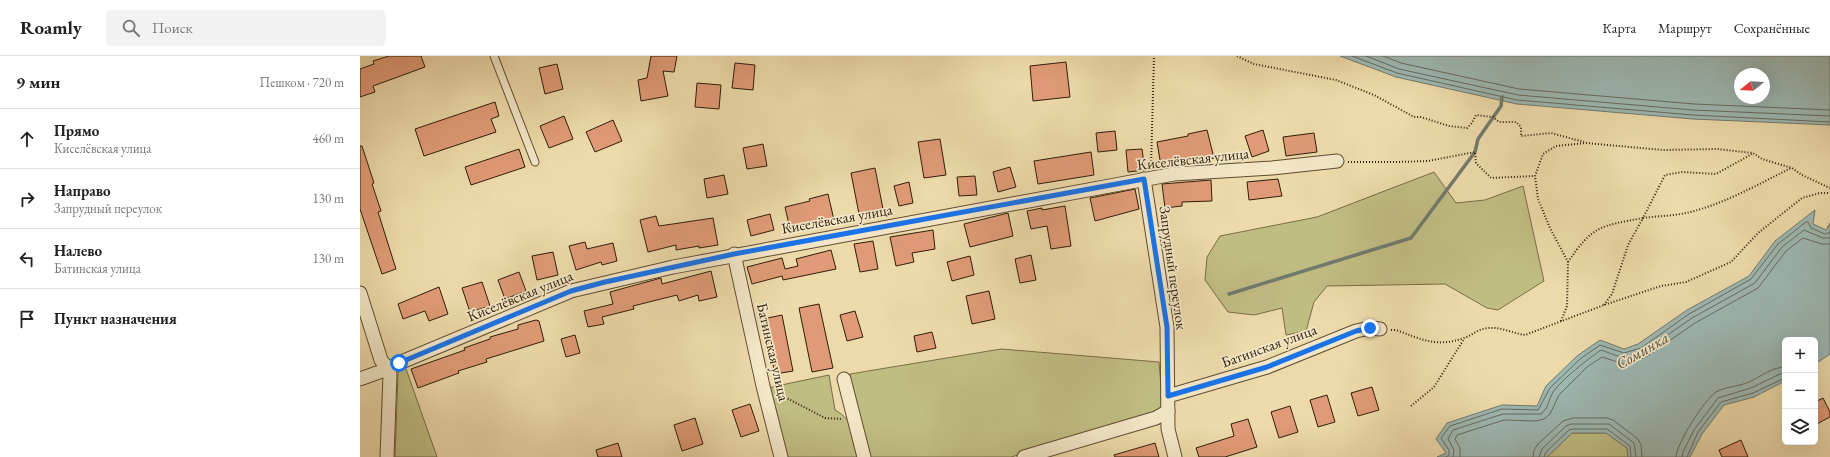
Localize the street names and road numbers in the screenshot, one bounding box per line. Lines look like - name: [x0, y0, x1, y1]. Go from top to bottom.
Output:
- street label: Киселёвская улица: [1136, 143, 1250, 174]
- street label: Киселёвская улица: [780, 199, 894, 238]
- street label: Запрудный переулок: [1155, 205, 1192, 331]
- street label: Киселёвская улица: [464, 266, 576, 325]
- street label: Батинская улица: [753, 301, 794, 403]
- street label: Батинская улица: [1218, 319, 1319, 372]

